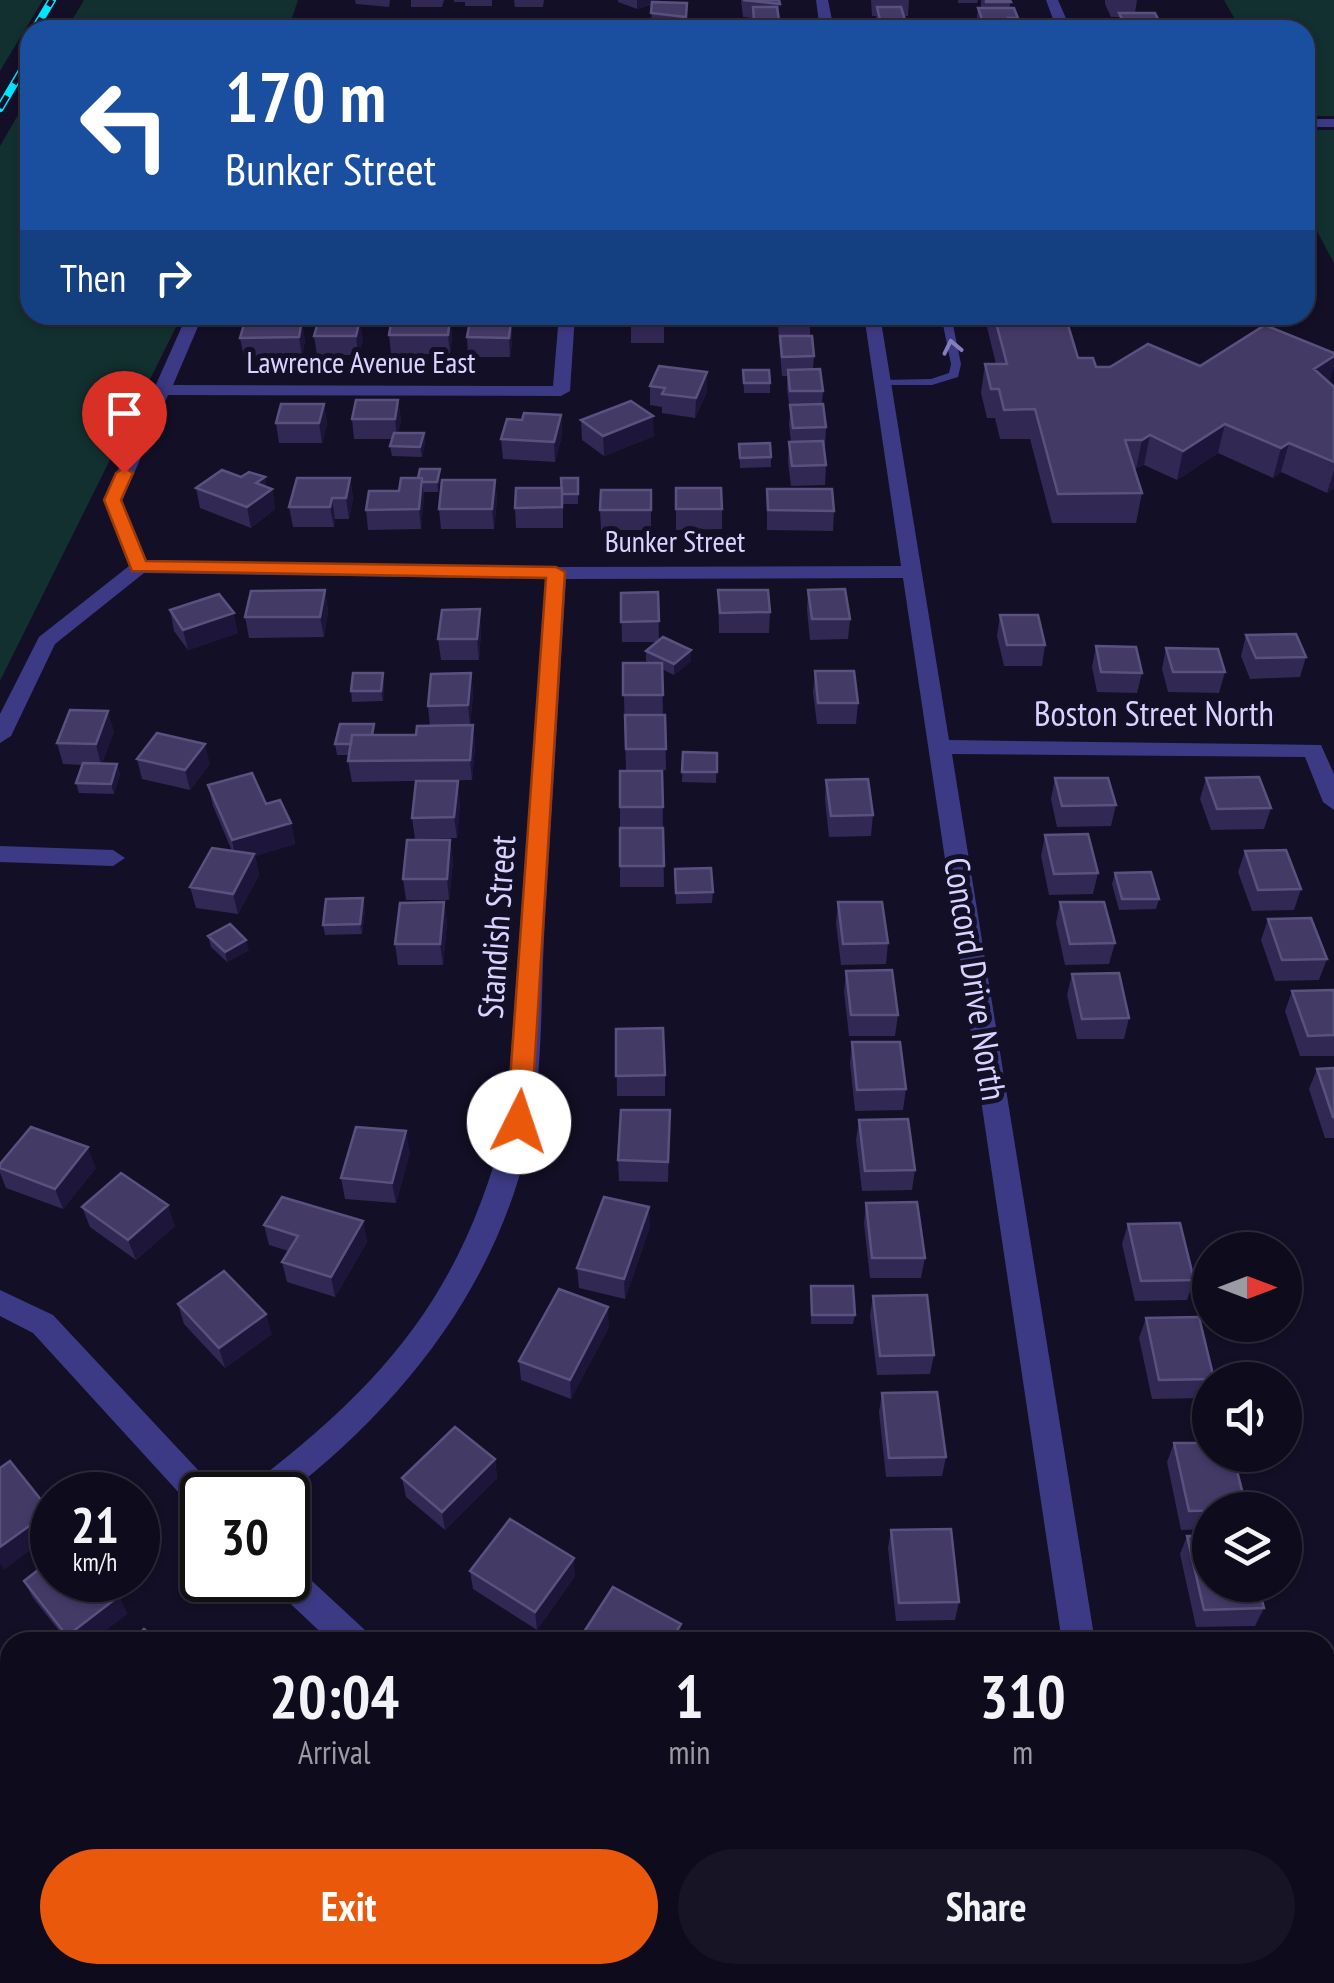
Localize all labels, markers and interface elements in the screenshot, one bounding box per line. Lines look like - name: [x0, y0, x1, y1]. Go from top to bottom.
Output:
- text: 170 m: [225, 51, 386, 141]
- icon: left: [60, 60, 190, 190]
- text: Bunker Street: [225, 139, 436, 197]
- icon: right: [146, 250, 201, 305]
- text: Then: [60, 253, 126, 302]
- one-way arrow: [943, 339, 964, 356]
- street label: Lawrence Avenue East: [246, 342, 476, 381]
- pin: [82, 371, 167, 474]
- icon: arrive: [97, 386, 152, 441]
- street label: Bunker Street: [605, 521, 746, 560]
- street label: Boston Street North: [1034, 690, 1274, 736]
- street label: Standish Street: [467, 833, 525, 1020]
- street label: Concord Drive North: [934, 854, 1018, 1103]
- position arrow: [467, 1070, 571, 1174]
- north arrow: [1192, 1232, 1302, 1342]
- map controls: [1192, 1232, 1302, 1602]
- button: sound: [1192, 1362, 1302, 1472]
- speed limit sign: 30: [180, 1472, 310, 1602]
- text: 21: [71, 1492, 119, 1557]
- button: layers: [1192, 1492, 1302, 1602]
- text: km/h: [73, 1546, 117, 1578]
- text: 20:04: [269, 1657, 399, 1735]
- text: 1: [675, 1657, 704, 1735]
- text: 310: [980, 1657, 1066, 1735]
- text: Arrival: [298, 1731, 370, 1773]
- text: min: [668, 1731, 710, 1773]
- text: m: [1012, 1731, 1033, 1773]
- button: Exit: [40, 1849, 658, 1964]
- button: Share: [678, 1849, 1295, 1964]

